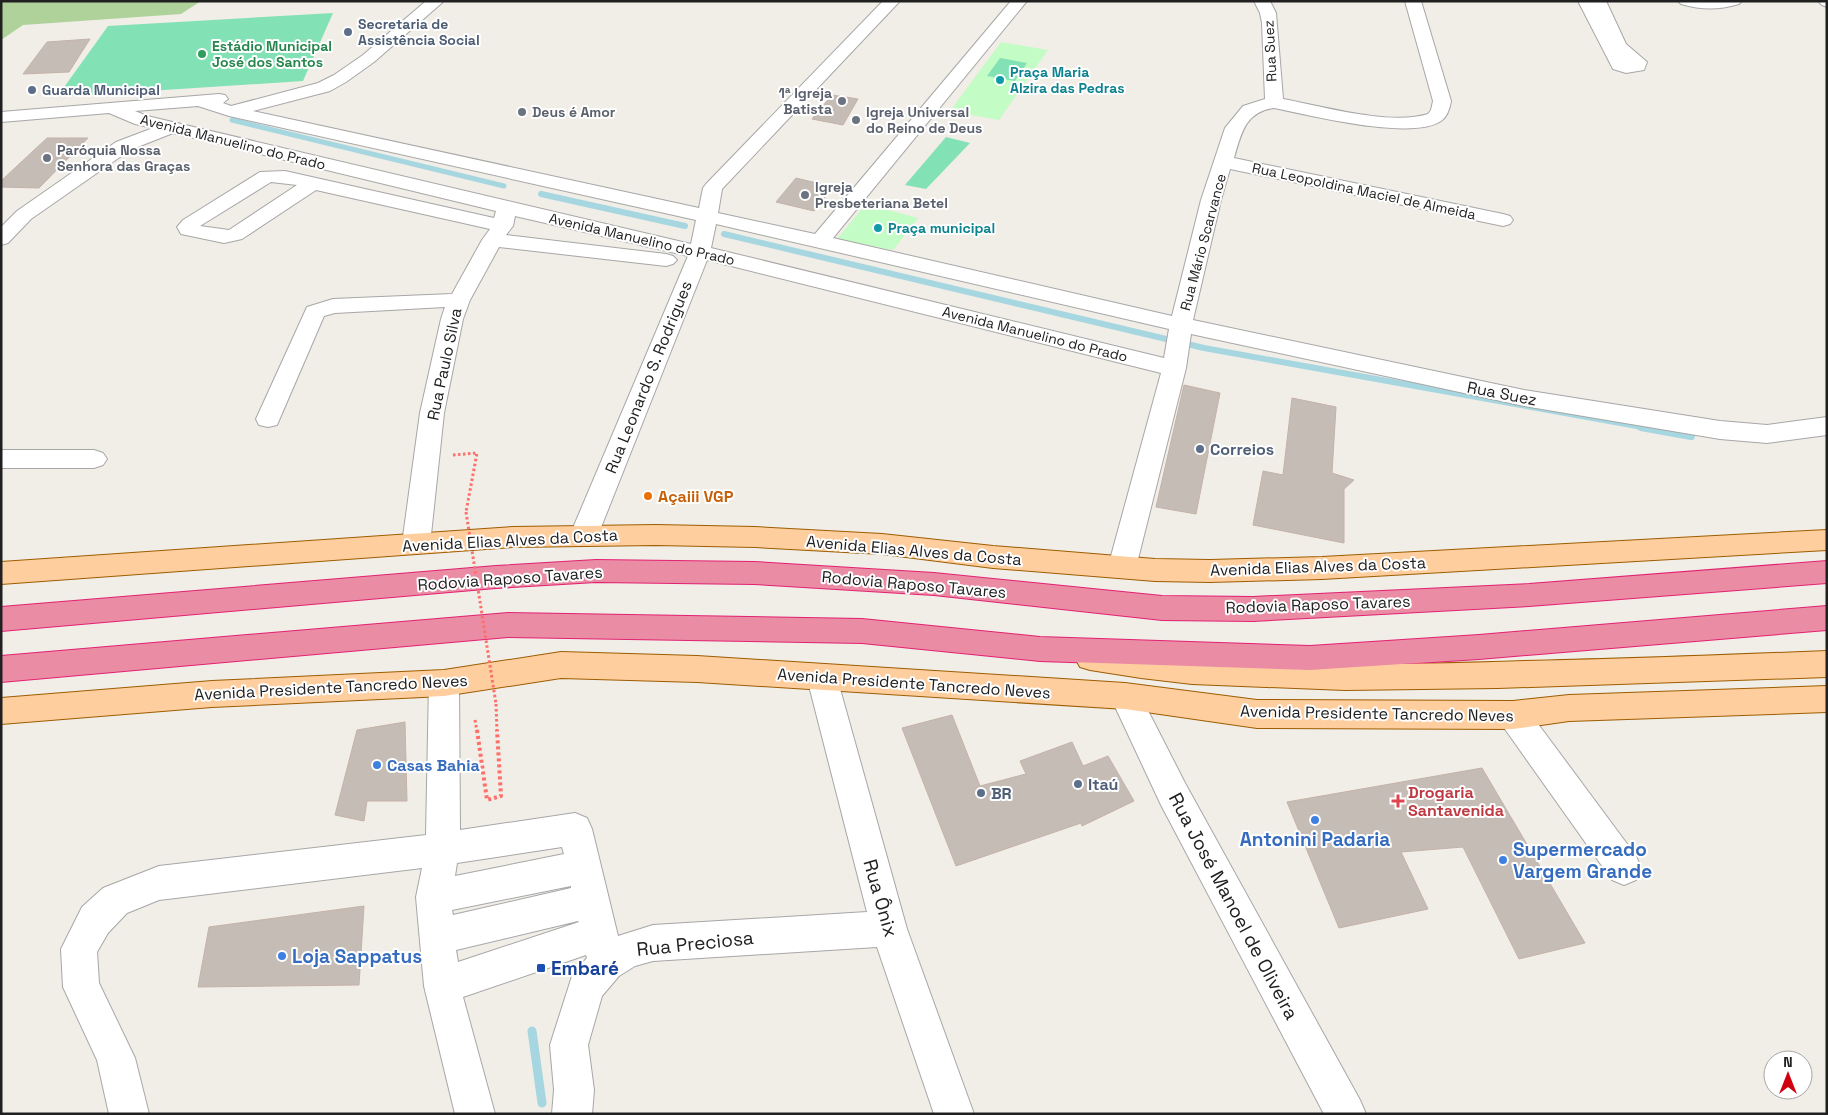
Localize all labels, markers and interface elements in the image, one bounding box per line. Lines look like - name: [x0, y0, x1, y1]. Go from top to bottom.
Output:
- place label: Secretaria de Assistência Social: [358, 15, 480, 49]
- street label: Rua Suez: [1259, 20, 1281, 82]
- marker: Secretaria de Assistência Social: [342, 26, 354, 38]
- place label: Estádio Municipal José dos Santos: [212, 37, 332, 71]
- marker: Estádio Municipal José dos Santos: [196, 48, 208, 60]
- place label: Praça Maria Alzira das Pedras: [1010, 63, 1125, 97]
- marker: Praça Maria Alzira das Pedras: [994, 74, 1006, 86]
- place label: Guarda Municipal: [42, 81, 160, 99]
- marker: Guarda Municipal: [26, 84, 38, 96]
- place label: 1ª Igreja Batista: [778, 84, 832, 118]
- marker: 1ª Igreja Batista: [836, 95, 848, 107]
- place label: Deus é Amor: [532, 103, 616, 121]
- place label: Igreja Universal do Reino de Deus: [866, 103, 982, 137]
- marker: Deus é Amor: [516, 106, 528, 118]
- street label: Avenida Manuelino do Prado: [139, 110, 327, 174]
- marker: Igreja Universal do Reino de Deus: [850, 114, 862, 126]
- place label: Paróquia Nossa Senhora das Graças: [57, 141, 190, 175]
- marker: Paróquia Nossa Senhora das Graças: [41, 152, 53, 164]
- street label: Rua Leopoldina Maciel de Almeida: [1251, 158, 1477, 224]
- street label: Rua Mário Scarvance: [1176, 172, 1230, 312]
- place label: Igreja Presbeteriana Betel: [815, 178, 948, 212]
- marker: Igreja Presbeteriana Betel: [799, 189, 811, 201]
- street label: Avenida Manuelino do Prado: [547, 209, 737, 269]
- place label: Praça municipal: [888, 219, 995, 237]
- marker: Praça municipal: [872, 222, 884, 234]
- street label: Rua Leonardo S. Rodrigues: [600, 278, 697, 477]
- street label: Avenida Manuelino do Prado: [941, 302, 1129, 366]
- street label: Rua Paulo Silva: [422, 306, 467, 422]
- street label: Rua Suez: [1465, 376, 1538, 411]
- place label: Correios: [1210, 439, 1274, 460]
- marker: Correios: [1194, 443, 1206, 455]
- place label: Açaiii VGP: [658, 486, 734, 507]
- marker: Açaiii VGP: [642, 490, 654, 502]
- street label: Avenida Elias Alves da Costa: [402, 524, 618, 557]
- street label: Avenida Elias Alves da Costa: [805, 531, 1022, 570]
- street label: Avenida Elias Alves da Costa: [1210, 552, 1426, 581]
- street label: Rodovia Raposo Tavares: [417, 562, 603, 595]
- street label: Rodovia Raposo Tavares: [821, 566, 1007, 603]
- street label: Rodovia Raposo Tavares: [1225, 591, 1411, 618]
- street label: Avenida Presidente Tancredo Neves: [777, 663, 1051, 704]
- street label: Avenida Presidente Tancredo Neves: [194, 670, 468, 705]
- street label: Avenida Presidente Tancredo Neves: [1240, 701, 1514, 726]
- place label: Casas Bahia: [387, 755, 480, 776]
- marker: Casas Bahia: [371, 759, 383, 771]
- place label: Itaú: [1088, 774, 1118, 795]
- marker: Itaú: [1072, 778, 1084, 790]
- place label: Drogaria Santavenida: [1408, 782, 1504, 821]
- place label: BR: [991, 783, 1012, 804]
- marker: BR: [975, 787, 987, 799]
- street label: Rua José Manoel de Oliveira: [1163, 788, 1304, 1024]
- marker: Drogaria Santavenida: [1392, 795, 1404, 807]
- marker: Antonini Padaria: [1309, 814, 1321, 826]
- place label: Antonini Padaria: [1240, 827, 1390, 852]
- place label: Supermercado Vargem Grande: [1513, 837, 1652, 884]
- marker: Supermercado Vargem Grande: [1497, 854, 1509, 866]
- street label: Rua Ônix: [858, 856, 904, 940]
- street label: Rua Preciosa: [635, 925, 755, 962]
- place label: Loja Sappatus: [292, 944, 422, 969]
- marker: Loja Sappatus: [276, 950, 288, 962]
- place label: Embaré: [551, 956, 619, 981]
- marker: Embaré: [535, 962, 547, 974]
- north arrow: [1763, 1050, 1813, 1100]
- text: N: [1783, 1053, 1793, 1071]

